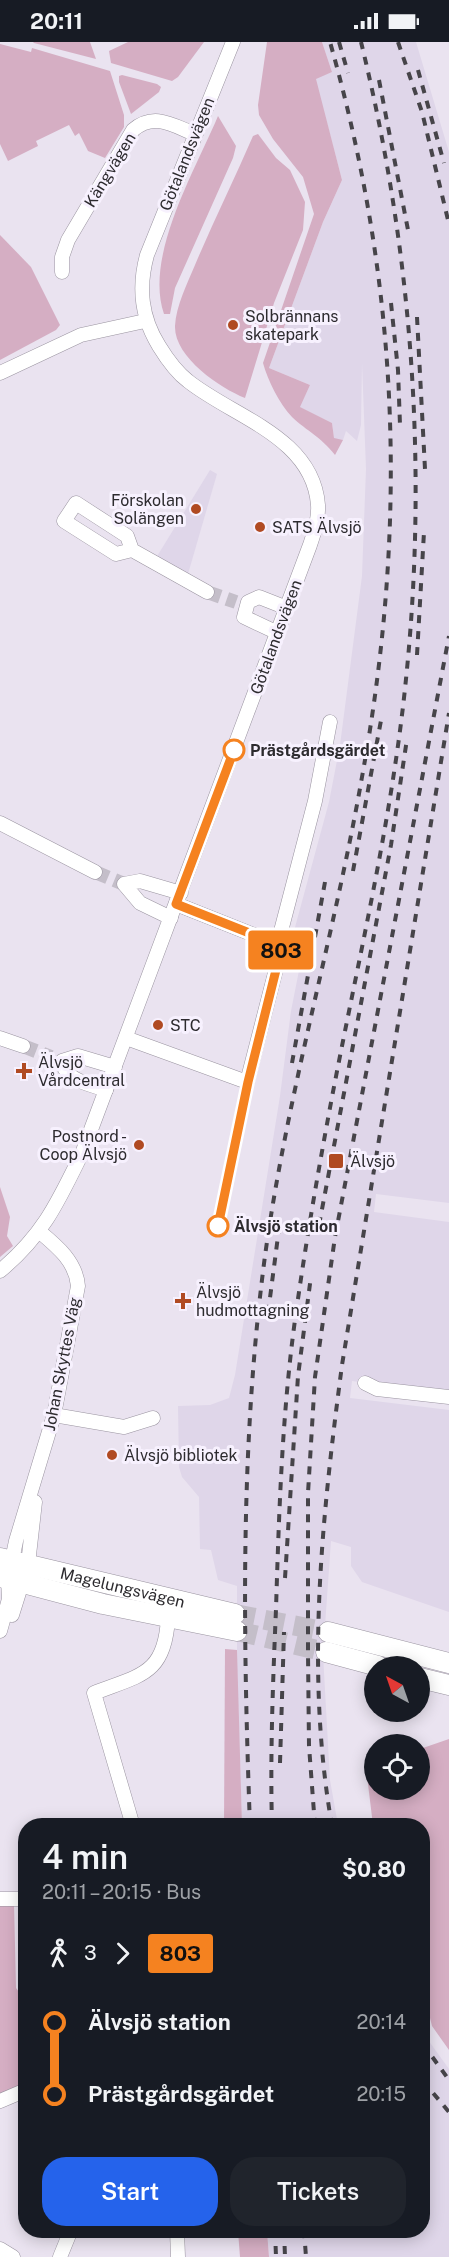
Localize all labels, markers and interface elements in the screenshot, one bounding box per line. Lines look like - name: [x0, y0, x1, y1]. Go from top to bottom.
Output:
- text: 20:11: [30, 8, 83, 34]
- street label: Götalandsvägen: [156, 95, 218, 213]
- street label: Kängvägen: [80, 129, 140, 211]
- place label: Solbrännans skatepark: [245, 307, 338, 344]
- marker: Solbrännans skatepark: [226, 318, 240, 332]
- place label: Förskolan Solängen: [111, 491, 184, 528]
- marker: Förskolan Solängen: [189, 502, 203, 516]
- place label: SATS Älvsjö: [272, 517, 362, 537]
- marker: SATS Älvsjö: [253, 520, 267, 534]
- street label: Götalandsvägen: [246, 577, 306, 697]
- marker: Prästgårdsgärdet: [223, 739, 245, 761]
- place label: Prästgårdsgärdet: [250, 741, 386, 760]
- line badge: 803: [246, 930, 316, 970]
- text: 803: [260, 938, 302, 963]
- place label: STC: [170, 1016, 201, 1035]
- marker: STC: [151, 1018, 165, 1032]
- place label: Älvsjö Vårdcentral: [38, 1052, 125, 1090]
- marker: Älvsjö Vårdcentral: [15, 1062, 33, 1080]
- place label: Postnord - Coop Älvsjö: [39, 1127, 127, 1164]
- marker: Postnord - Coop Älvsjö: [132, 1138, 146, 1152]
- place label: Älvsjö: [350, 1151, 395, 1171]
- marker: Älvsjö: [327, 1152, 345, 1170]
- marker: Älvsjö station: [207, 1215, 229, 1237]
- place label: Älvsjö station: [234, 1216, 338, 1236]
- place label: Älvsjö hudmottagning: [196, 1282, 310, 1320]
- marker: Älvsjö hudmottagning: [174, 1292, 192, 1310]
- street label: Johan Skyttes Väg: [40, 1295, 84, 1432]
- place label: Älvsjö bibliotek: [124, 1445, 238, 1465]
- marker: Älvsjö bibliotek: [105, 1448, 119, 1462]
- street label: Magelungsvägen: [58, 1563, 187, 1611]
- north arrow: [364, 1656, 430, 1722]
- map controls: [364, 1656, 430, 1800]
- button: locate: [364, 1734, 430, 1800]
- text: 4 min: [42, 1838, 128, 1876]
- text: $0.80: [342, 1856, 406, 1882]
- text: 20:11 – 20:15 · Bus: [42, 1880, 201, 1904]
- icon: walk: [42, 1937, 75, 1970]
- icon: forward: [106, 1937, 139, 1970]
- text: 3: [84, 1941, 97, 1965]
- text: 803: [160, 1941, 201, 1966]
- text: Älvsjö station: [88, 2009, 231, 2035]
- text: 20:14: [357, 2010, 406, 2034]
- text: Prästgårdsgärdet: [88, 2081, 274, 2107]
- text: 20:15: [356, 2082, 406, 2106]
- button: Start: [42, 2157, 218, 2226]
- button: Tickets: [230, 2157, 406, 2226]

